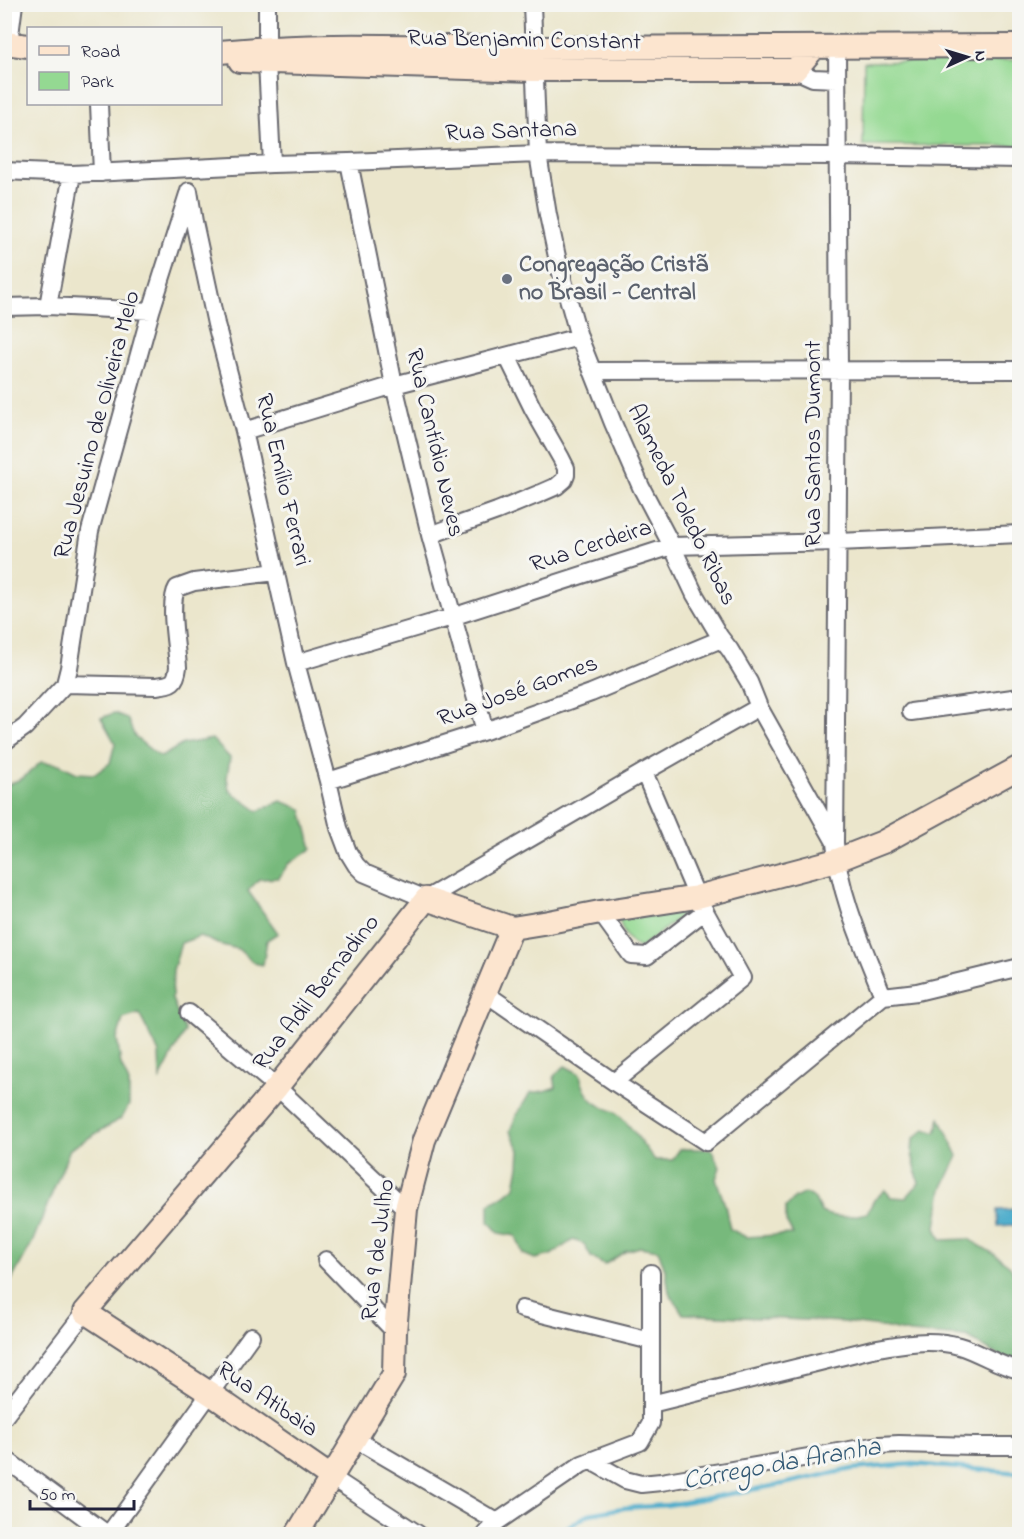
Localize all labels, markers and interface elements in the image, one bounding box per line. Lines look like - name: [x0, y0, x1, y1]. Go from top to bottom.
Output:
- street label: Rua Benjamin Constant: [407, 21, 641, 61]
- legend: [27, 27, 222, 105]
- north arrow: [937, 27, 997, 87]
- text: Road: [81, 40, 120, 66]
- text: N: [968, 50, 992, 63]
- text: Park: [81, 70, 114, 96]
- street label: Rua Santana: [444, 112, 578, 152]
- place label: Congregação Cristã no Brasil - Central: [519, 248, 709, 311]
- marker: Congregação Cristã no Brasil - Central: [500, 272, 514, 286]
- street label: Rua Jesuino de Oliveira Melo: [45, 287, 151, 563]
- street label: Rua Santos Dumont: [797, 340, 832, 548]
- street label: Rua Cantídio Neves: [395, 345, 473, 541]
- street label: Rua Emílio Ferrari: [245, 390, 319, 570]
- street label: Alameda Toledo Ribas: [617, 398, 745, 612]
- street label: Rua Cerdeira: [526, 511, 656, 583]
- street label: Rua José Gomes: [433, 647, 603, 737]
- street label: Rua Adil Bernadino: [245, 907, 389, 1079]
- street label: Rua 9 de Julho: [353, 1177, 405, 1323]
- street label: Rua Atibaia: [209, 1353, 325, 1447]
- water label: Córrego da Aranha: [680, 1429, 885, 1501]
- scale bar: [30, 1473, 134, 1511]
- text: 50 m: [39, 1483, 76, 1509]

